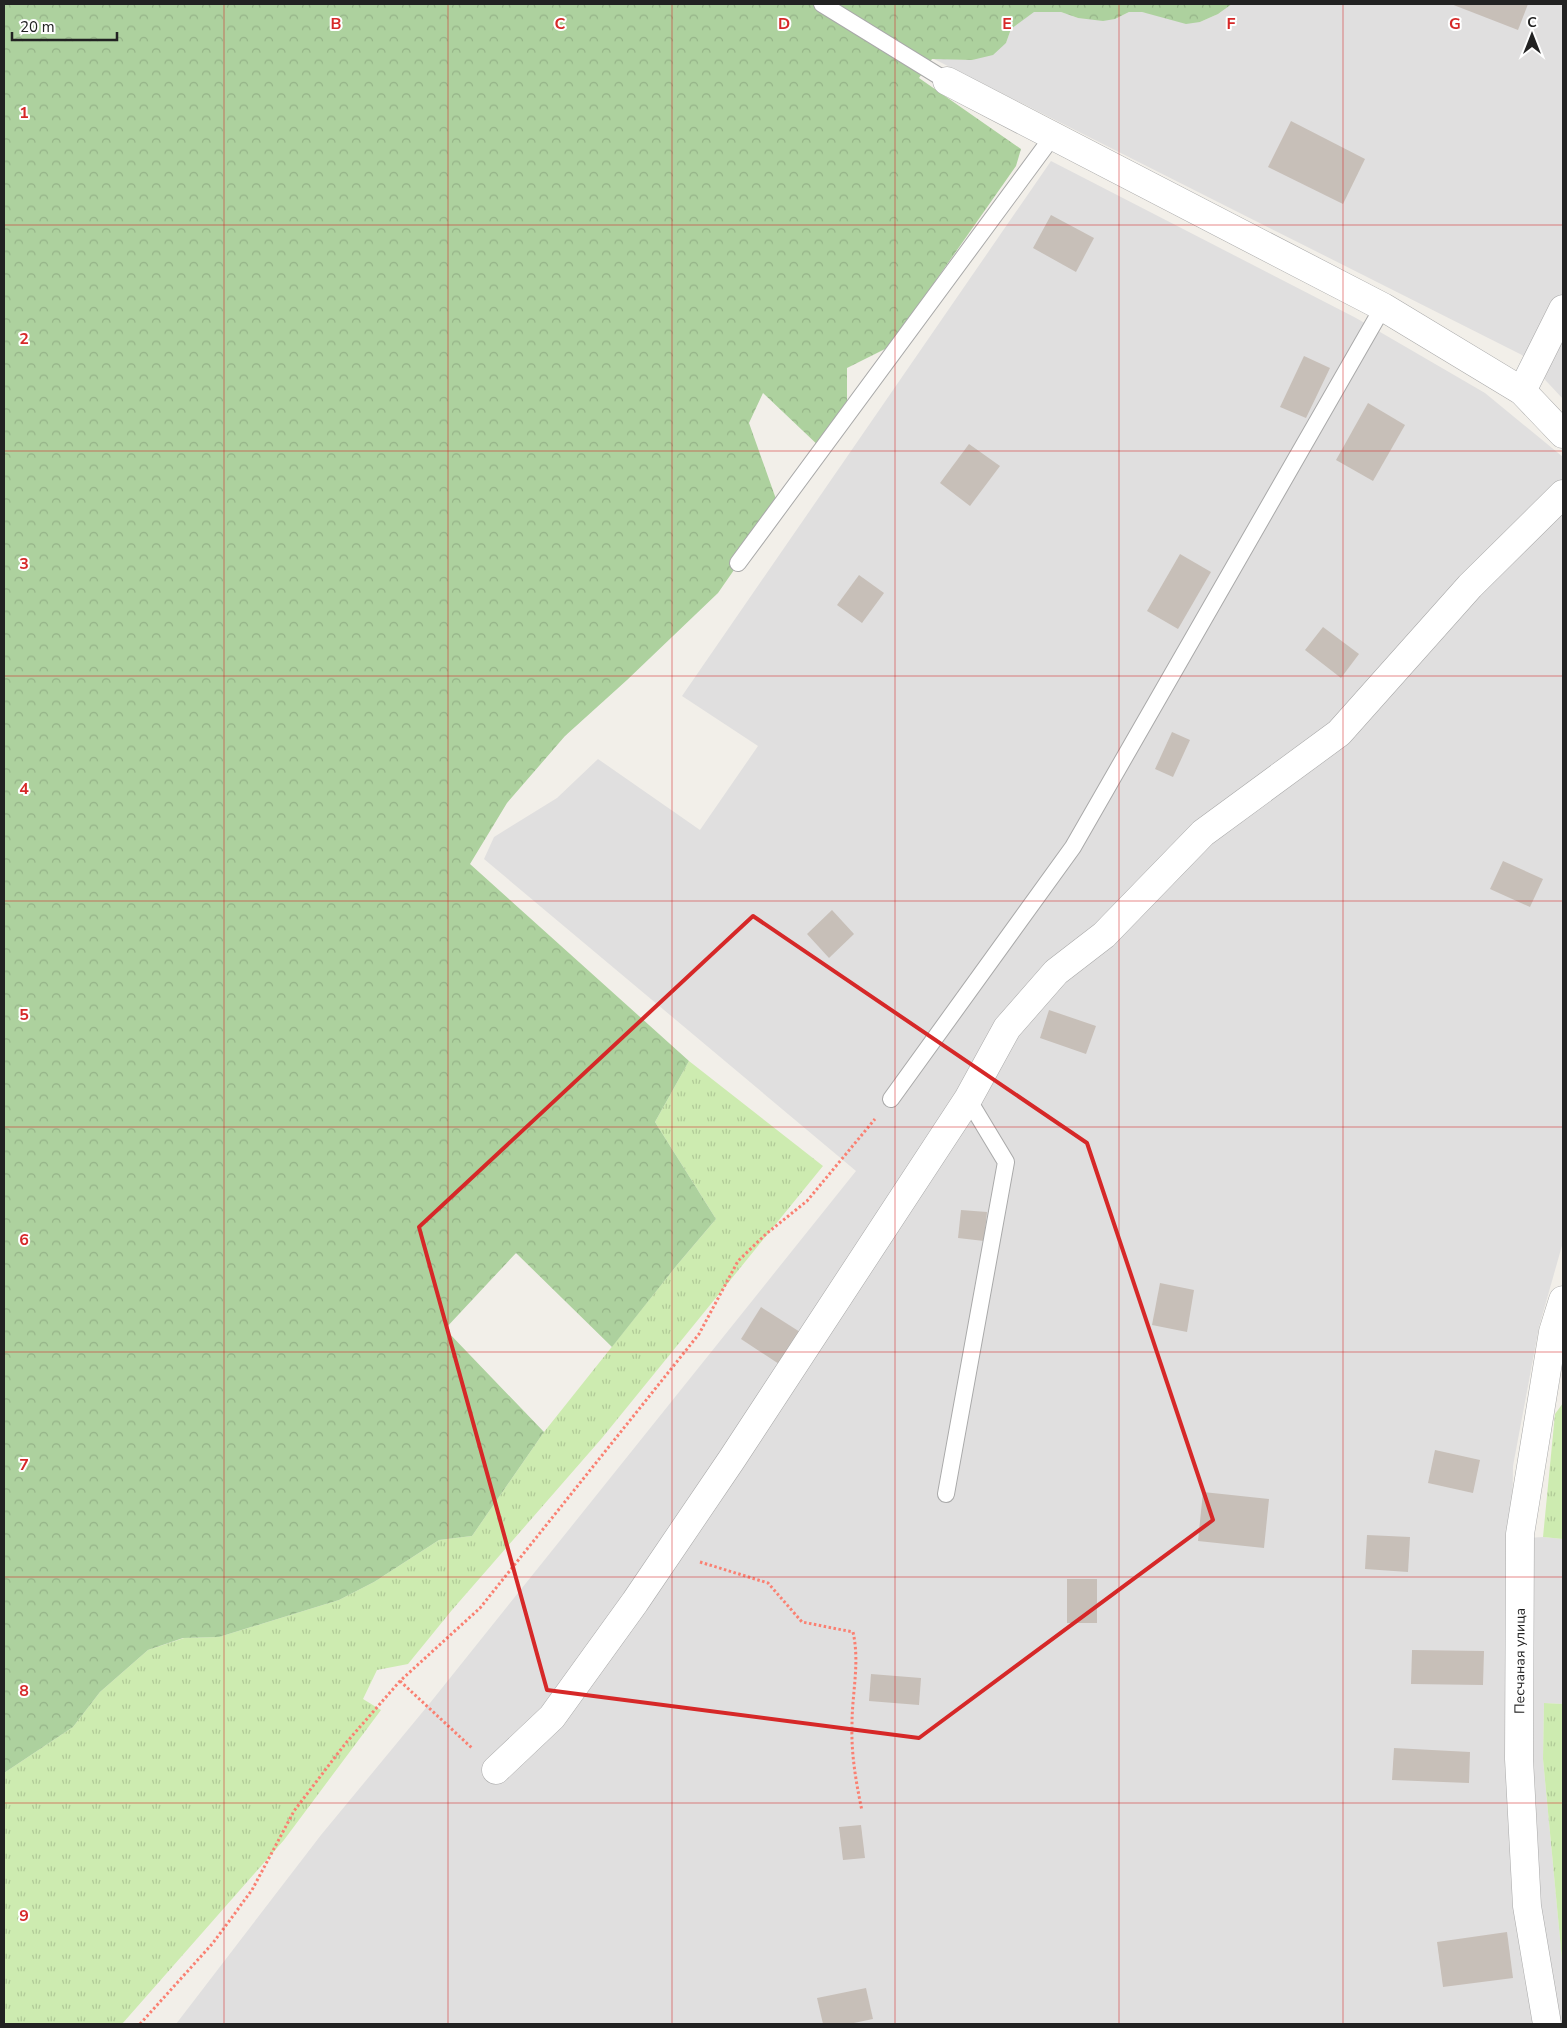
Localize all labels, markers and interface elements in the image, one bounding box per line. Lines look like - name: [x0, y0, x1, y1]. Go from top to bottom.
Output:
- scale bar: [12, 10, 118, 42]
- north arrow: [1507, 10, 1557, 60]
- text: B: [330, 13, 342, 35]
- text: C: [555, 13, 566, 35]
- text: D: [778, 13, 790, 35]
- text: E: [1002, 13, 1012, 35]
- text: F: [1227, 13, 1236, 35]
- text: G: [1449, 13, 1461, 35]
- text: С: [1527, 13, 1537, 32]
- text: 20 m: [20, 17, 55, 37]
- text: 1: [19, 102, 29, 124]
- text: 2: [19, 328, 29, 350]
- text: 3: [19, 553, 29, 575]
- text: 4: [19, 778, 29, 800]
- text: 5: [19, 1004, 29, 1026]
- text: 6: [19, 1229, 29, 1251]
- text: 7: [19, 1454, 29, 1476]
- street label: Песчаная улица: [1510, 1608, 1529, 1714]
- text: 8: [19, 1680, 29, 1702]
- text: 9: [19, 1905, 29, 1927]

